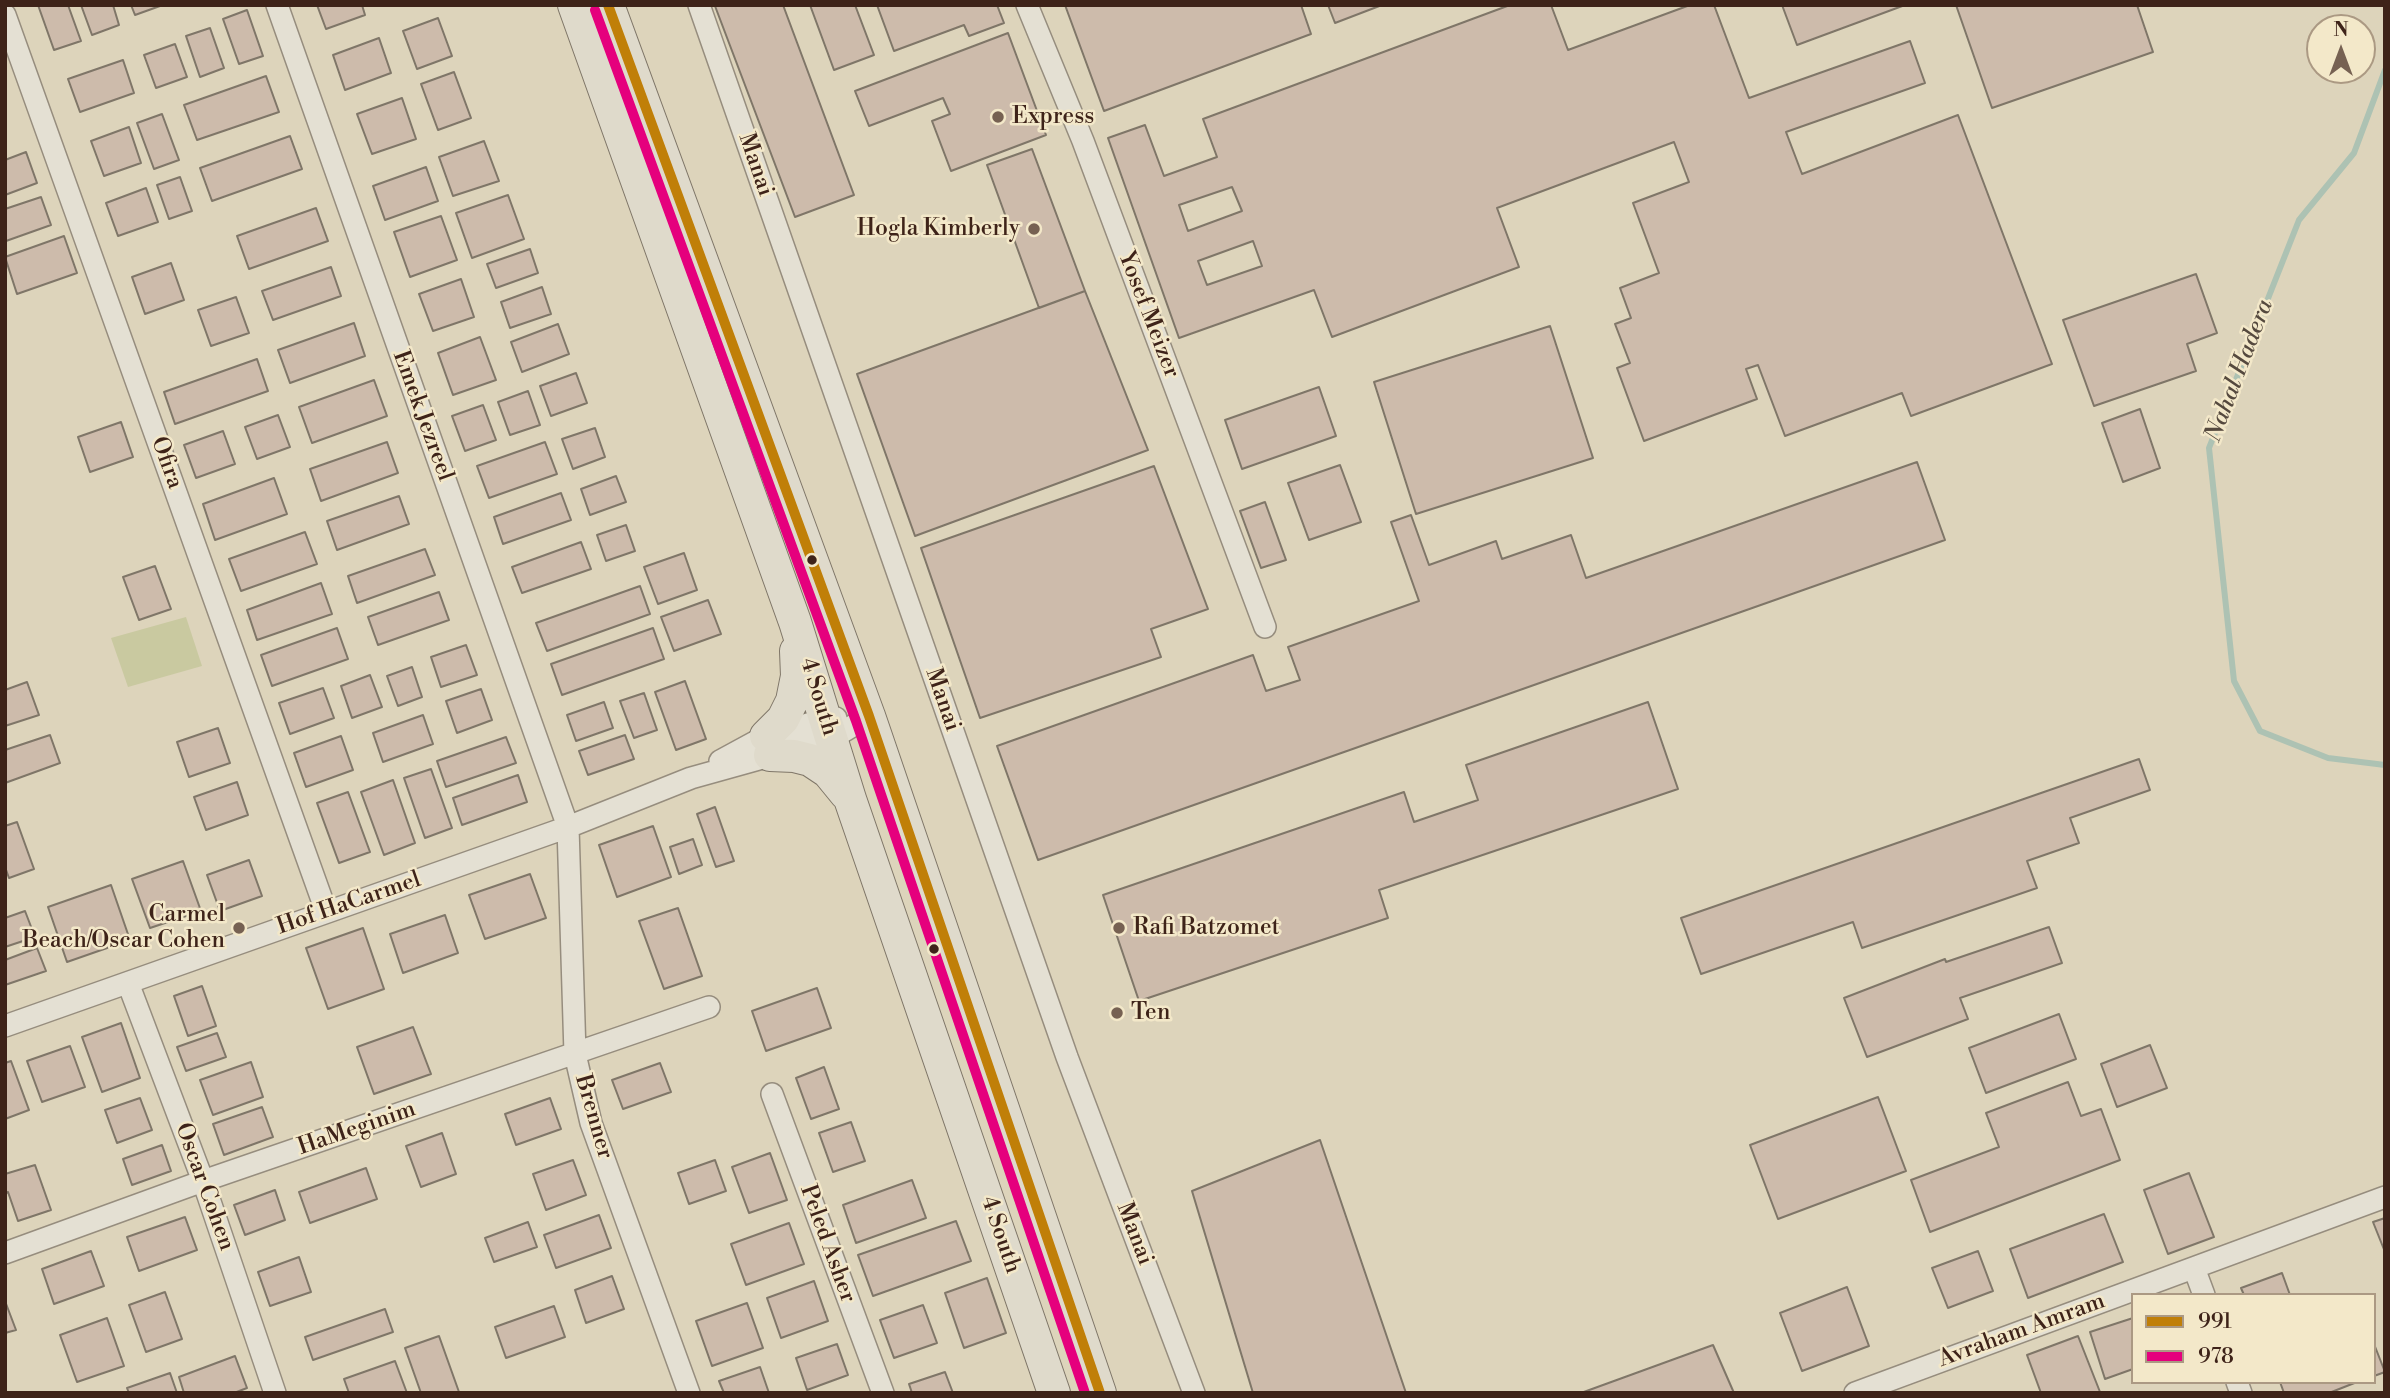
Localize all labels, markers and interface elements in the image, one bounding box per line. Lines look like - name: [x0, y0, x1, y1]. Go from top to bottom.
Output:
- north arrow: [2306, 14, 2376, 84]
- text: N: [2333, 18, 2349, 42]
- place label: Express: [1012, 103, 1094, 131]
- marker: Express: [990, 109, 1006, 125]
- street label: Manai: [731, 130, 779, 200]
- place label: Hogla Kimberly: [857, 215, 1020, 243]
- marker: Hogla Kimberly: [1026, 221, 1042, 237]
- street label: Yosef Meizer: [1111, 248, 1185, 382]
- water label: Nahal Hadera: [2200, 296, 2280, 446]
- street label: Emek Jezreel: [386, 347, 458, 485]
- street label: Ofira: [144, 433, 188, 493]
- unlabelled marker: [805, 553, 819, 567]
- street label: 4 South: [793, 655, 843, 739]
- street label: Manai: [918, 665, 966, 735]
- street label: Hof HaCarmel: [273, 866, 425, 942]
- place label: Carmel Beach/Oscar Cohen: [22, 901, 225, 955]
- place label: Rafi Batzomet: [1133, 914, 1280, 942]
- marker: Carmel Beach/Oscar Cohen: [231, 920, 247, 936]
- marker: Rafi Batzomet: [1111, 920, 1127, 936]
- unlabelled marker: [927, 942, 941, 956]
- place label: Ten: [1131, 999, 1170, 1027]
- marker: Ten: [1109, 1005, 1125, 1021]
- street label: Brenner: [568, 1072, 618, 1162]
- street label: HaMeginim: [294, 1096, 420, 1162]
- street label: Oscar Cohen: [168, 1119, 240, 1255]
- street label: Peled Asher: [793, 1181, 861, 1307]
- street label: 4 South: [974, 1193, 1026, 1277]
- street label: Manai: [1109, 1199, 1159, 1269]
- street label: Avraham Amram: [1935, 1288, 2109, 1374]
- legend: [2131, 1293, 2376, 1384]
- text: 991: [2198, 1309, 2232, 1335]
- text: 978: [2198, 1344, 2234, 1370]

